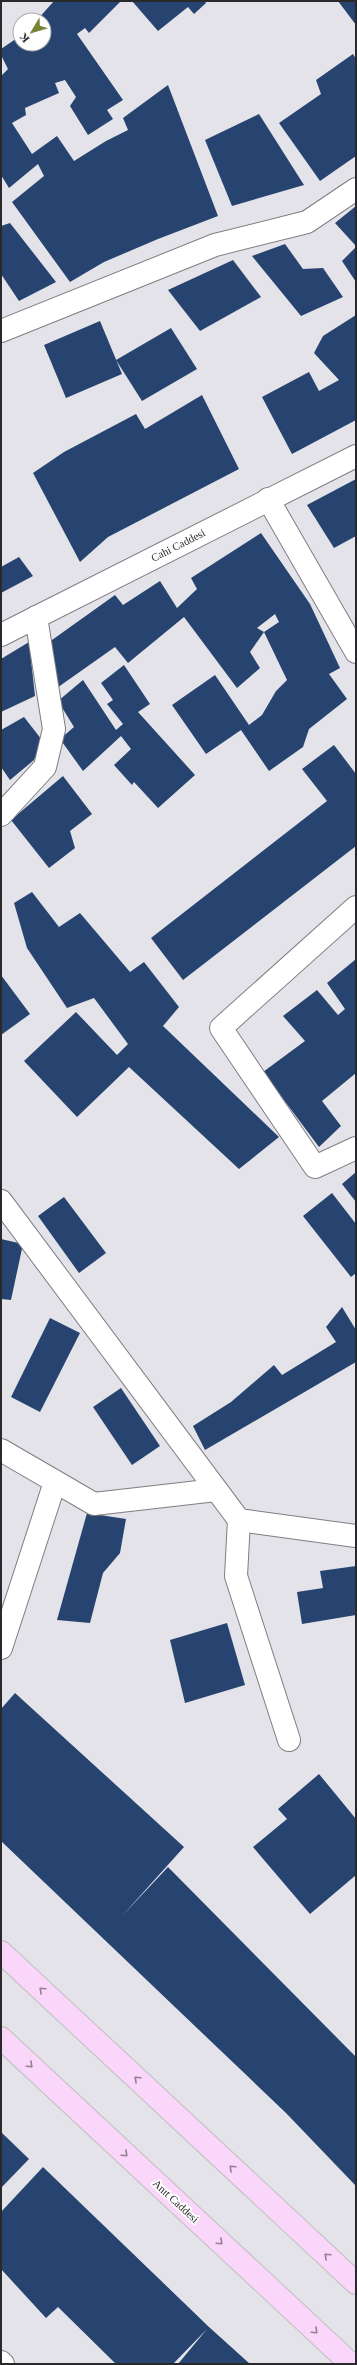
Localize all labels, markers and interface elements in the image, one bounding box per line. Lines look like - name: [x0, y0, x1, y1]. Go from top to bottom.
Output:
- north arrow: [12, 12, 52, 52]
- text: K: [16, 31, 31, 45]
- street label: Cahi Caddesi: [149, 526, 207, 564]
- one-way arrow: [39, 1988, 47, 1995]
- one-way arrow: [25, 2060, 32, 2067]
- one-way arrow: [134, 2076, 142, 2084]
- one-way arrow: [120, 2149, 128, 2156]
- one-way arrow: [230, 2165, 237, 2172]
- street label: Anıt Caddesi: [151, 2177, 201, 2225]
- one-way arrow: [215, 2237, 223, 2245]
- one-way arrow: [325, 2254, 332, 2261]
- one-way arrow: [310, 2326, 318, 2333]

